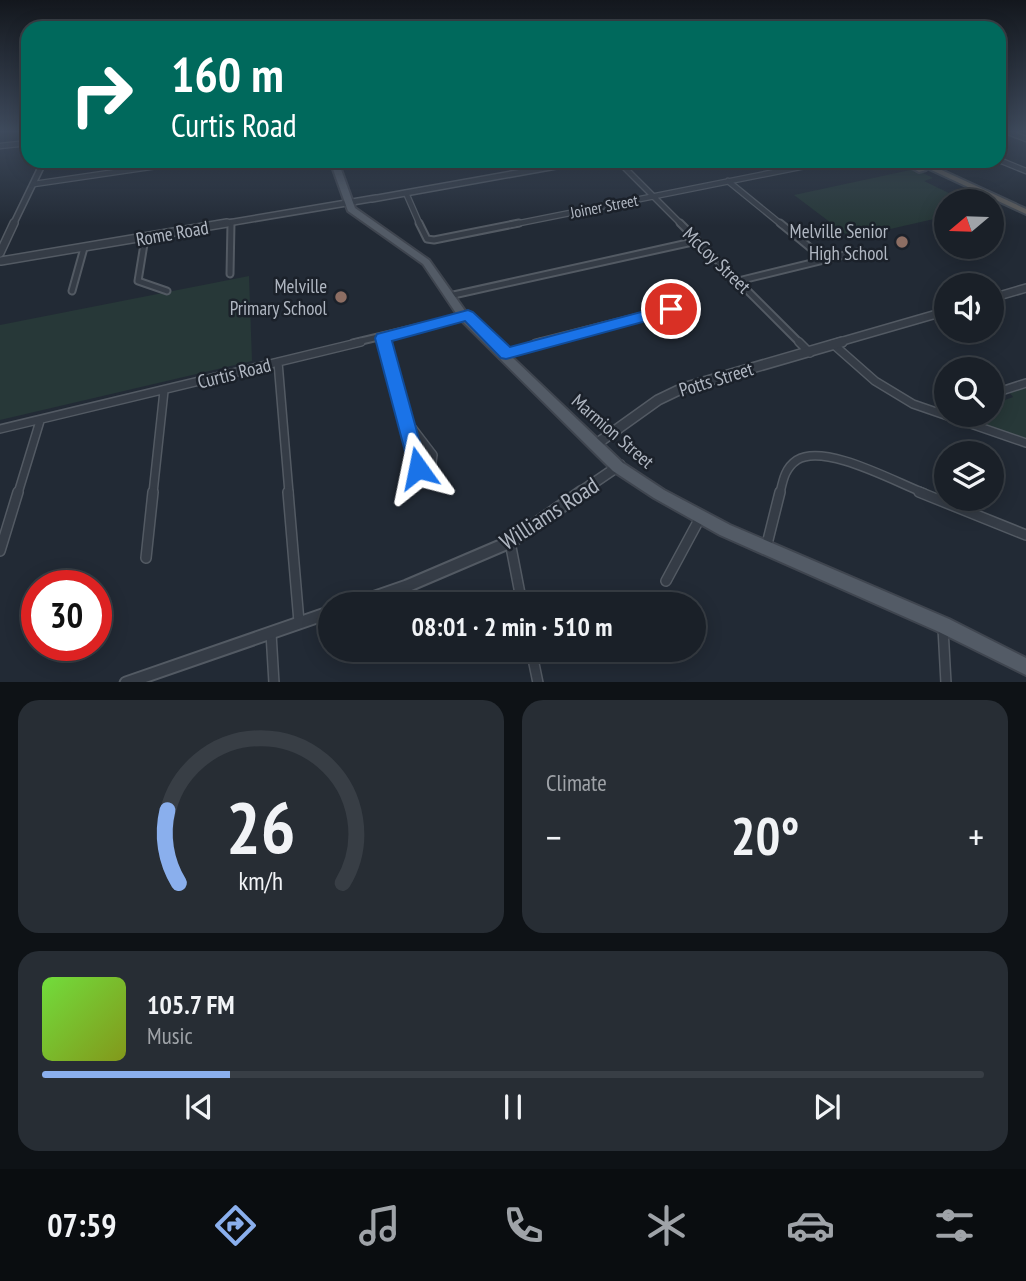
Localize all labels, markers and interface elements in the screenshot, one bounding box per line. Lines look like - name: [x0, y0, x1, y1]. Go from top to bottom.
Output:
- text: 160 m: [171, 42, 284, 106]
- icon: right: [56, 49, 147, 140]
- text: Curtis Road: [171, 104, 297, 146]
- north arrow: [934, 189, 1004, 259]
- map controls: [934, 189, 1004, 511]
- street label: Joiner Street: [567, 190, 640, 223]
- street label: Rome Road: [134, 215, 210, 251]
- place label: Melville Senior High School: [790, 219, 889, 265]
- street label: McCoy Street: [678, 222, 756, 299]
- marker: Melville Senior High School: [894, 234, 910, 250]
- button: sound: [934, 273, 1004, 343]
- place label: Melville Primary School: [230, 274, 328, 320]
- pin: [641, 279, 701, 339]
- marker: Melville Primary School: [333, 289, 349, 305]
- icon: arrive: [652, 290, 690, 328]
- street label: Curtis Road: [195, 352, 273, 394]
- street label: Potts Street: [676, 356, 757, 402]
- button: search: [934, 357, 1004, 427]
- street label: Marmion Street: [567, 389, 660, 474]
- position arrow: [381, 431, 455, 505]
- button: layers: [934, 441, 1004, 511]
- street label: Williams Road: [494, 470, 604, 556]
- speed limit sign: 30: [21, 570, 112, 661]
- text: 08:01 · 2 min · 510 m: [412, 610, 612, 643]
- text: Climate: [546, 768, 607, 797]
- text: 26: [226, 779, 296, 873]
- text: 20°: [731, 802, 799, 869]
- text: −: [546, 812, 562, 861]
- text: +: [968, 812, 984, 861]
- text: km/h: [239, 864, 283, 896]
- text: 105.7 FM: [147, 988, 235, 1021]
- text: Music: [147, 1021, 193, 1050]
- icon: previous: [180, 1088, 218, 1126]
- icon: pause: [494, 1088, 532, 1126]
- icon: next: [808, 1088, 846, 1126]
- icon: directions: [211, 1201, 260, 1250]
- icon: music: [355, 1201, 404, 1250]
- icon: phone: [499, 1201, 548, 1250]
- icon: climate: [642, 1201, 691, 1250]
- icon: car: [786, 1201, 835, 1250]
- icon: filters: [930, 1201, 979, 1250]
- text: 07:59: [47, 1204, 117, 1246]

